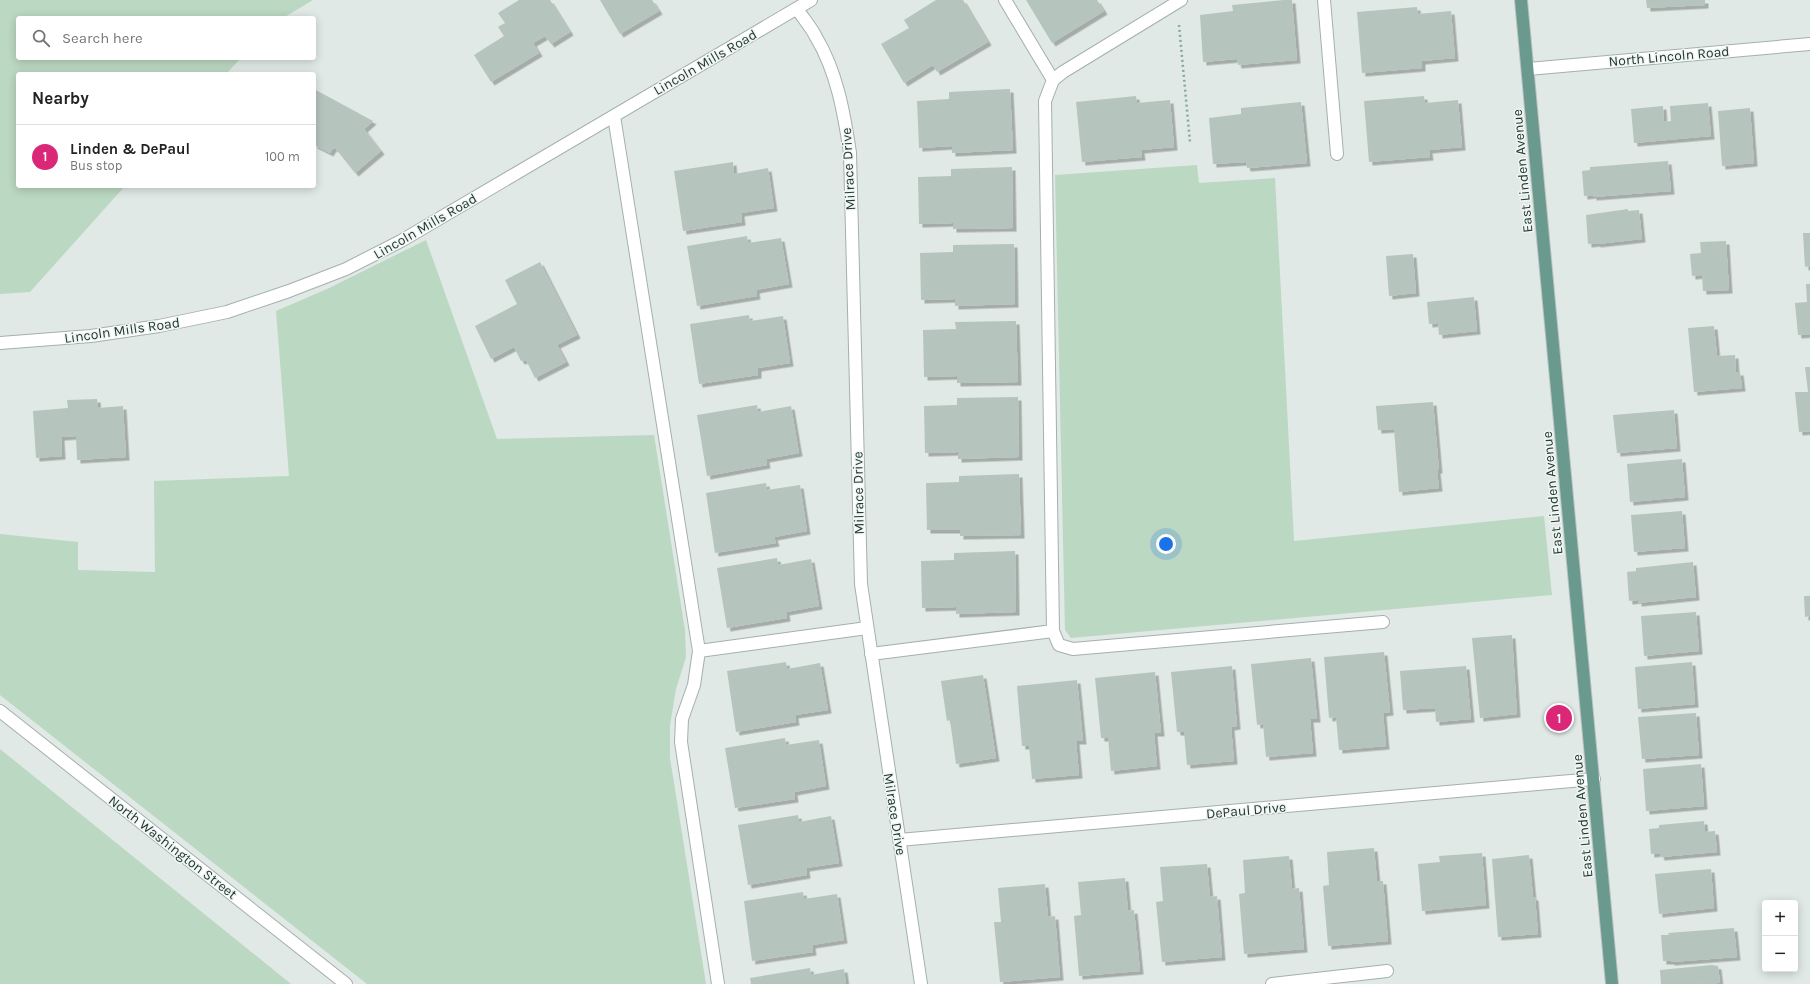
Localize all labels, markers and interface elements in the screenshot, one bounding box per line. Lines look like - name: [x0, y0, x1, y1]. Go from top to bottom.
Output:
- search box: [16, 16, 316, 60]
- street label: Lincoln Mills Road: [651, 26, 760, 99]
- icon: search: [30, 27, 52, 49]
- text: Search here: [62, 29, 143, 47]
- street label: North Lincoln Road: [1608, 43, 1730, 70]
- text: Nearby: [32, 88, 89, 108]
- street label: East Linden Avenue: [1509, 108, 1536, 233]
- street label: Milrace Drive: [838, 127, 859, 211]
- text: Linden & DePaul: [70, 140, 190, 158]
- text: 1: [43, 149, 47, 164]
- text: 100 m: [265, 149, 300, 164]
- text: Bus stop: [70, 158, 122, 173]
- street label: Lincoln Mills Road: [371, 190, 480, 263]
- street label: Lincoln Mills Road: [63, 314, 181, 347]
- street label: East Linden Avenue: [1539, 430, 1566, 555]
- street label: Milrace Drive: [849, 451, 868, 535]
- your location: [1156, 534, 1176, 554]
- pin: 1: [1546, 703, 1572, 733]
- street label: East Linden Avenue: [1569, 753, 1596, 878]
- street label: Milrace Drive: [880, 772, 909, 856]
- street label: North Washington Street: [105, 792, 240, 903]
- street label: DePaul Drive: [1205, 799, 1287, 822]
- map controls: [1762, 900, 1798, 972]
- button: +: [1762, 900, 1798, 936]
- button: −: [1762, 936, 1798, 972]

